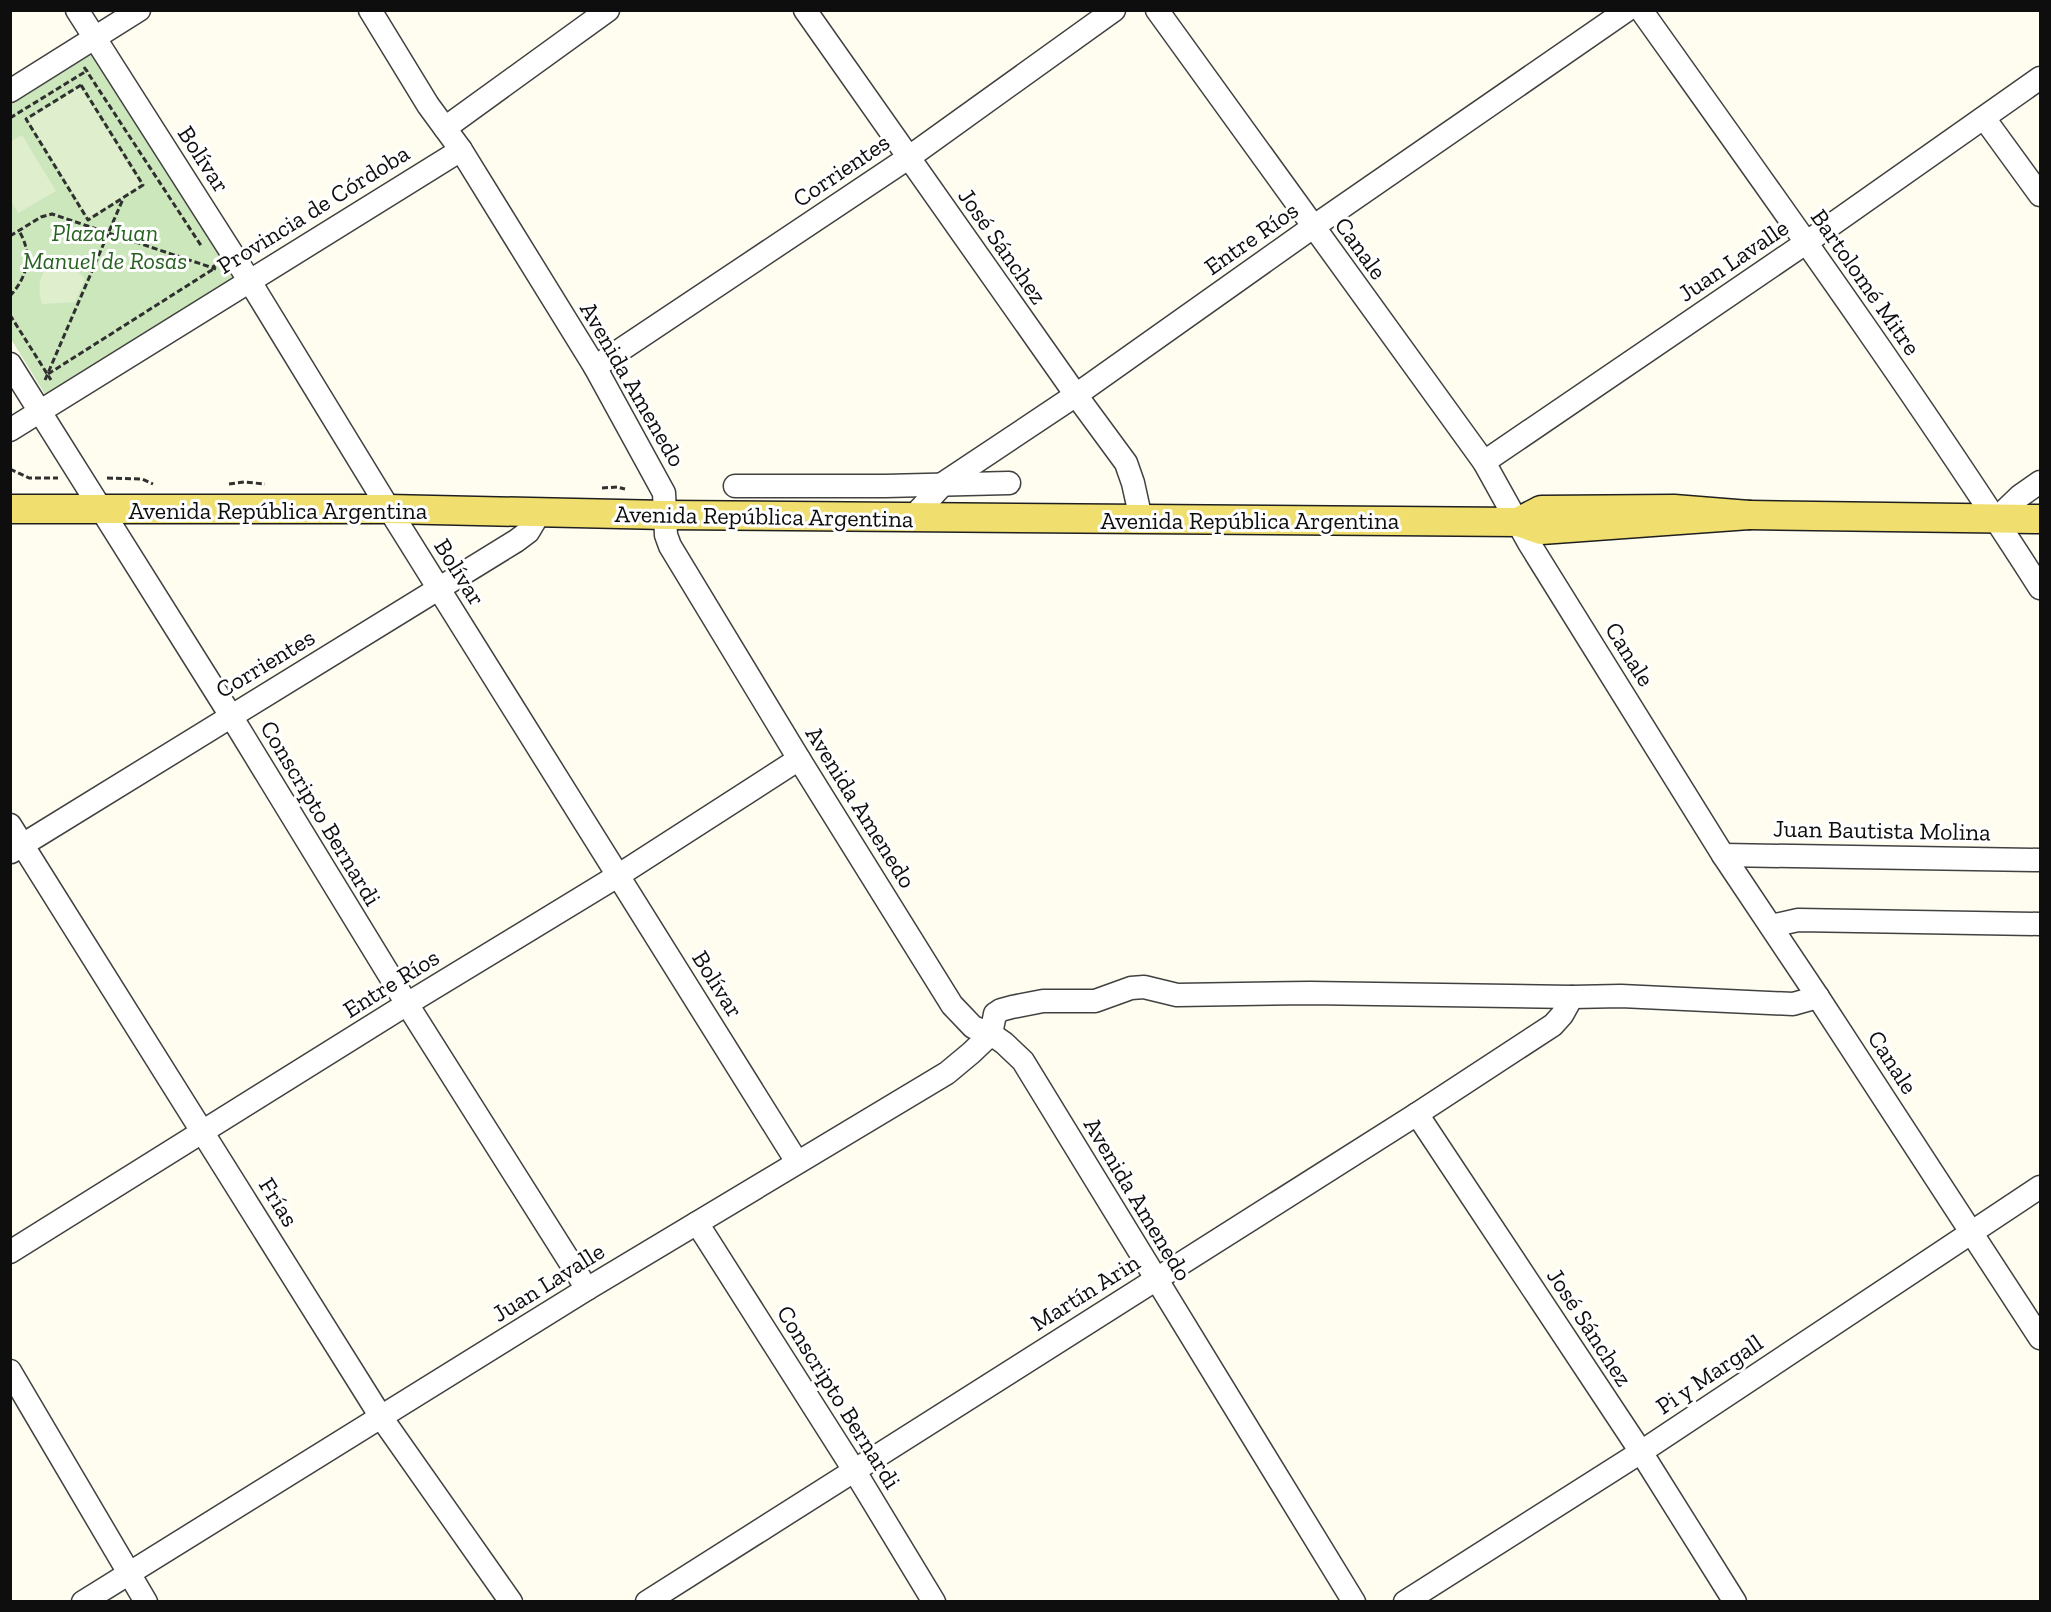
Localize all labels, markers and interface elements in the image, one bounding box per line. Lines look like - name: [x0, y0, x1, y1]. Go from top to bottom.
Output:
- street label: Bolívar: [172, 120, 236, 198]
- street label: Corrientes: [787, 127, 895, 213]
- street label: Provincia de Córdoba: [212, 138, 415, 280]
- street label: José Sánchez: [952, 182, 1054, 310]
- street label: Entre Ríos: [1198, 195, 1304, 281]
- street label: Bartolomé Mitre: [1805, 203, 1927, 361]
- street label: Canale: [1329, 211, 1393, 285]
- street label: Juan Lavalle: [1672, 213, 1794, 307]
- park label: Plaza Juan Manuel de Rosas: [23, 218, 187, 275]
- street label: Avenida Amenedo: [574, 296, 692, 472]
- street label: Avenida República Argentina: [129, 496, 428, 525]
- street label: Avenida República Argentina: [614, 499, 914, 533]
- street label: Avenida República Argentina: [1101, 506, 1400, 535]
- street label: Bolívar: [428, 533, 492, 611]
- street label: Canale: [1599, 617, 1661, 691]
- street label: Corrientes: [210, 622, 320, 704]
- street label: Conscripto Bernardi: [254, 715, 388, 911]
- street label: Avenida Amenedo: [800, 721, 922, 893]
- street label: Juan Bautista Molina: [1773, 814, 1992, 846]
- street label: Entre Ríos: [338, 942, 444, 1024]
- street label: Bolívar: [686, 945, 750, 1023]
- street label: Canale: [1862, 1025, 1924, 1099]
- street label: Avenida Amenedo: [1078, 1112, 1198, 1286]
- street label: Frías: [253, 1172, 305, 1232]
- street label: Juan Lavalle: [487, 1236, 609, 1328]
- street label: Martín Arin: [1025, 1247, 1145, 1337]
- street label: José Sánchez: [1541, 1262, 1639, 1392]
- street label: Conscripto Bernardi: [771, 1300, 907, 1494]
- street label: Pi y Margall: [1650, 1328, 1768, 1420]

